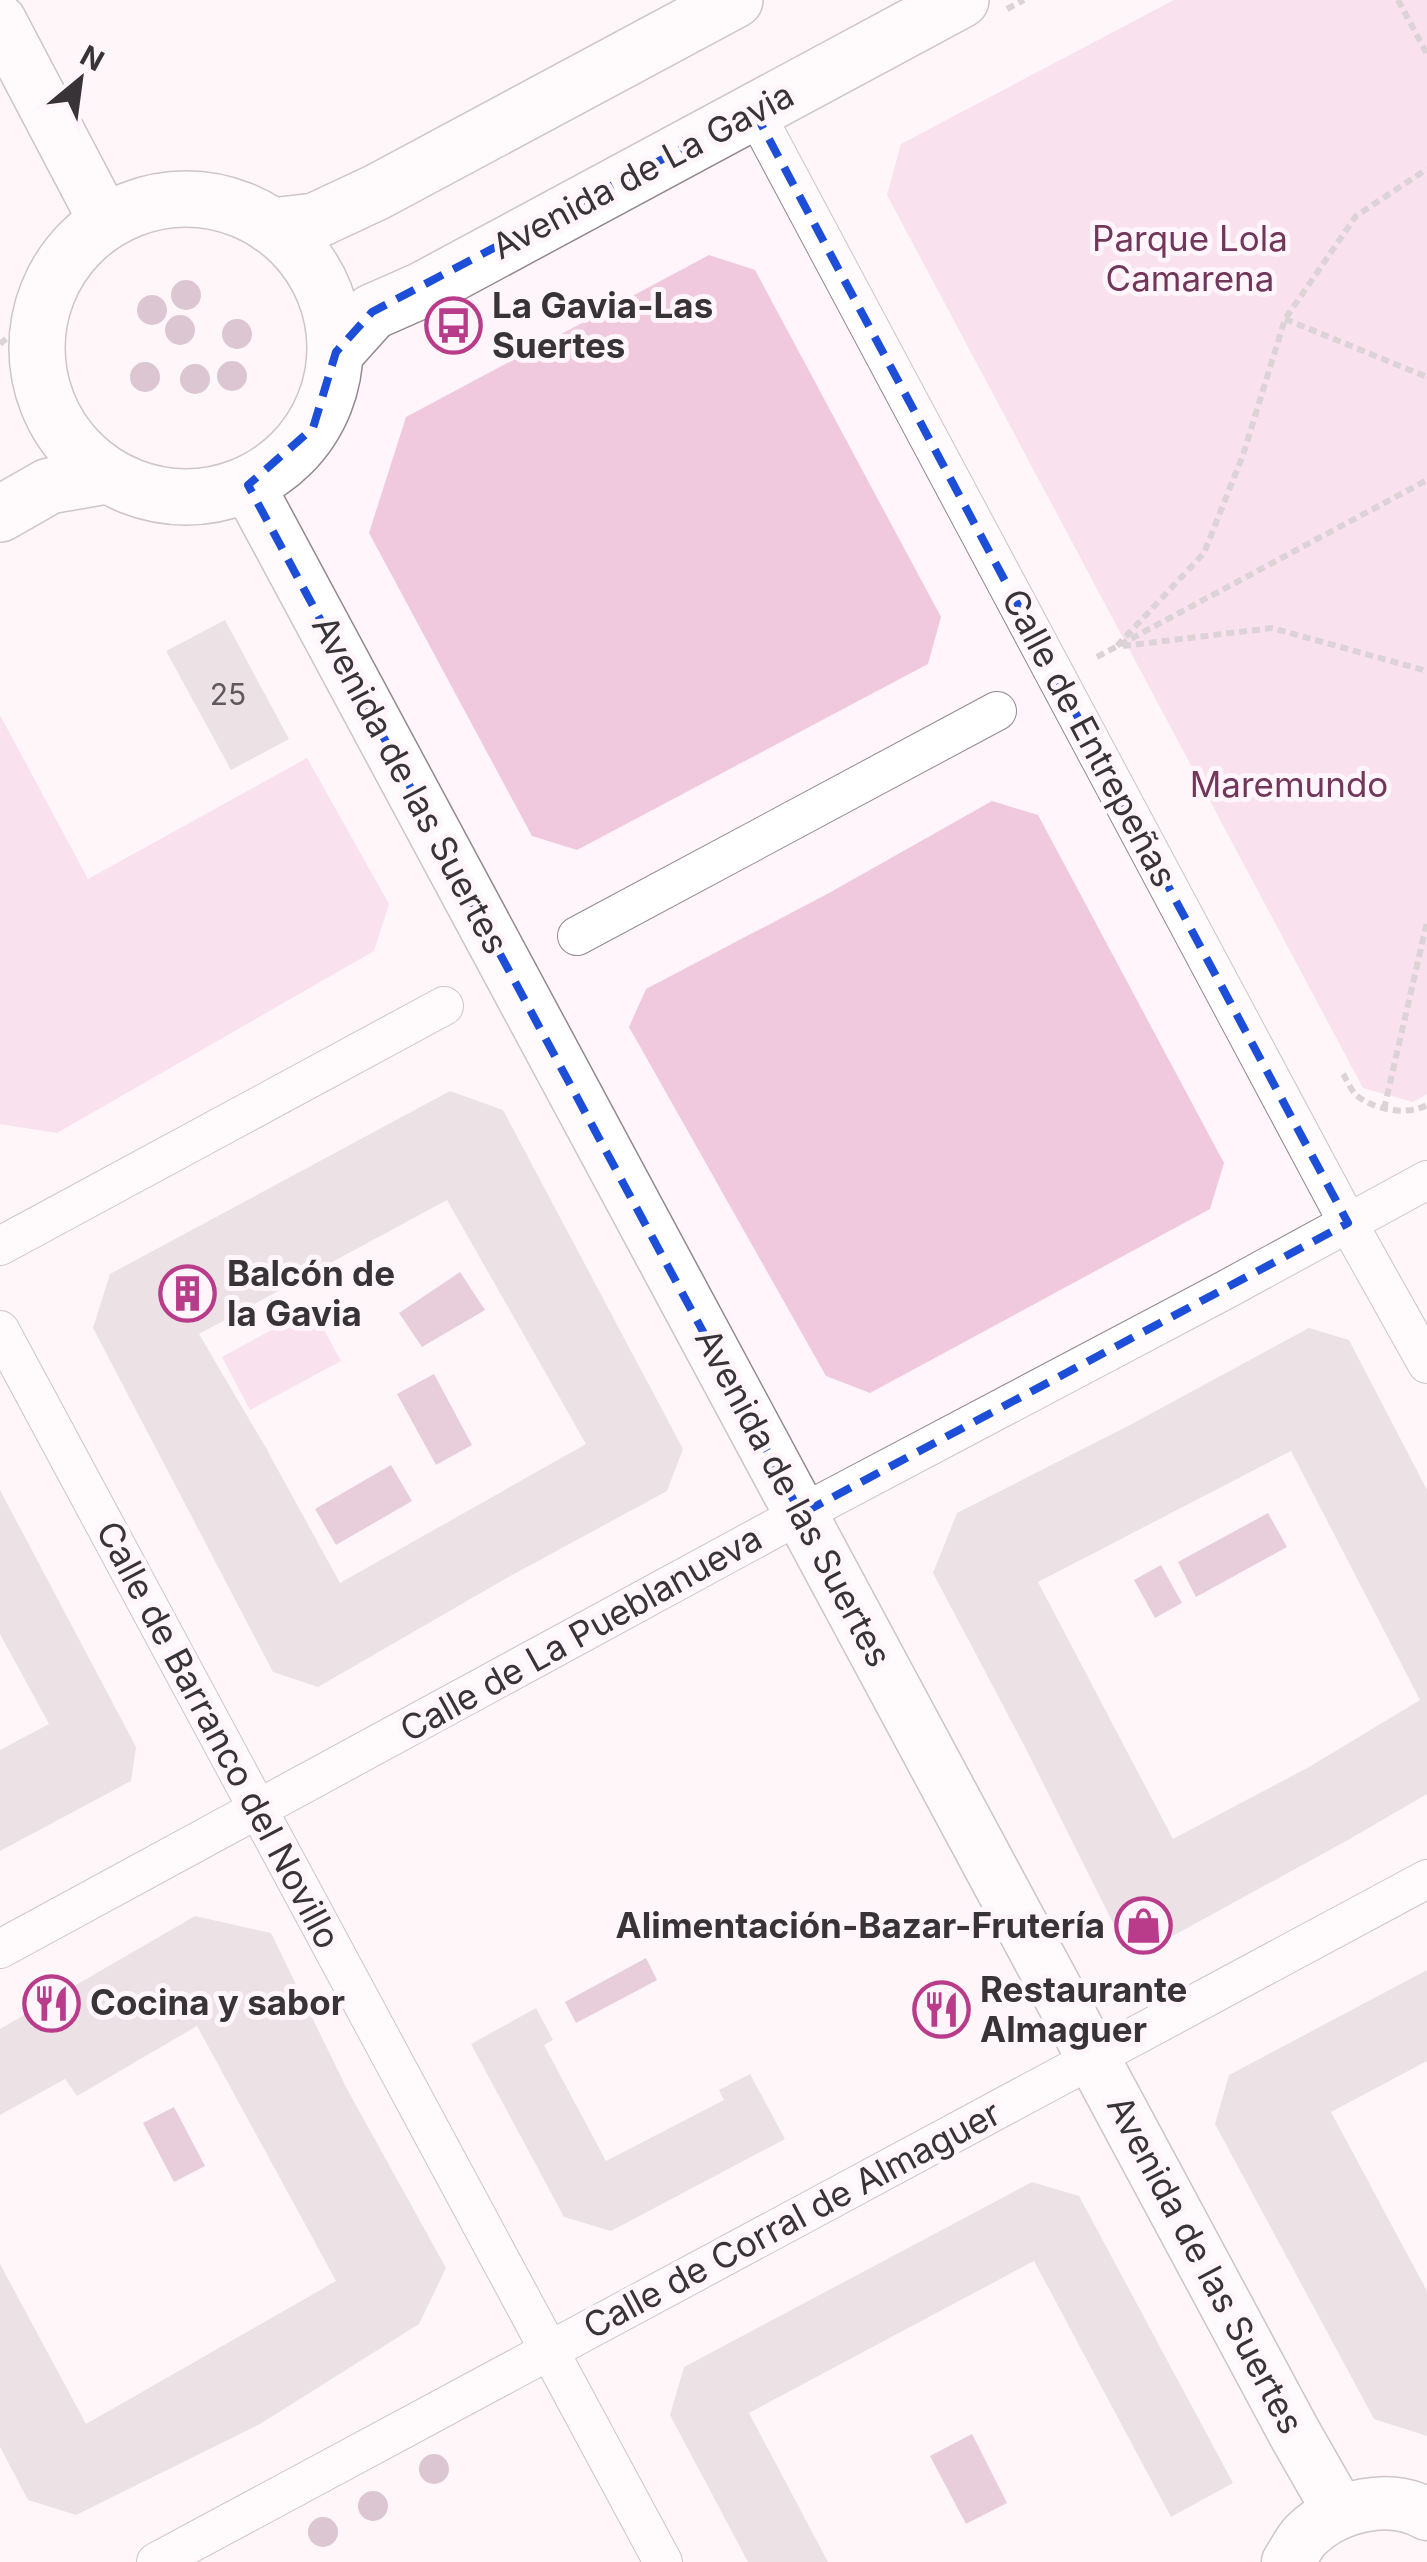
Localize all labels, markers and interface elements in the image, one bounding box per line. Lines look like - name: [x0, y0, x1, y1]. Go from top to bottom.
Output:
- north arrow: [30, 30, 130, 130]
- text: N: [75, 38, 110, 78]
- street label: Avenida de La Gavia: [485, 73, 800, 267]
- park label: Parque Lola Camarena: [1092, 217, 1288, 299]
- place label: La Gavia-Las Suertes: [492, 284, 713, 366]
- bus stop icon: La Gavia-Las Suertes: [423, 296, 483, 356]
- street label: Calle de Entrepeñas: [994, 582, 1186, 893]
- street label: Avenida de las Suertes: [304, 608, 518, 961]
- house number: 25: [210, 676, 246, 712]
- park label: Maremundo: [1190, 763, 1388, 805]
- place label: Balcón de la Gavia: [227, 1252, 395, 1334]
- building icon: Balcón de la Gavia: [158, 1264, 218, 1324]
- street label: Avenida de las Suertes: [687, 1321, 901, 1674]
- street label: Calle de Barranco del Novillo: [88, 1514, 350, 1955]
- street label: Calle de La Pueblanueva: [392, 1516, 769, 1750]
- shop icon: Alimentación-Bazar-Frutería: [1114, 1896, 1174, 1956]
- place label: Alimentación-Bazar-Frutería: [616, 1904, 1105, 1946]
- place label: Restaurante Almaguer: [980, 1968, 1187, 2050]
- restaurant icon: Cocina y sabor: [21, 1973, 81, 2033]
- restaurant icon: Restaurante Almaguer: [911, 1980, 971, 2040]
- place label: Cocina y sabor: [90, 1981, 345, 2023]
- street label: Avenida de las Suertes: [1099, 2088, 1313, 2441]
- street label: Calle de Corral de Almaguer: [576, 2091, 1007, 2347]

